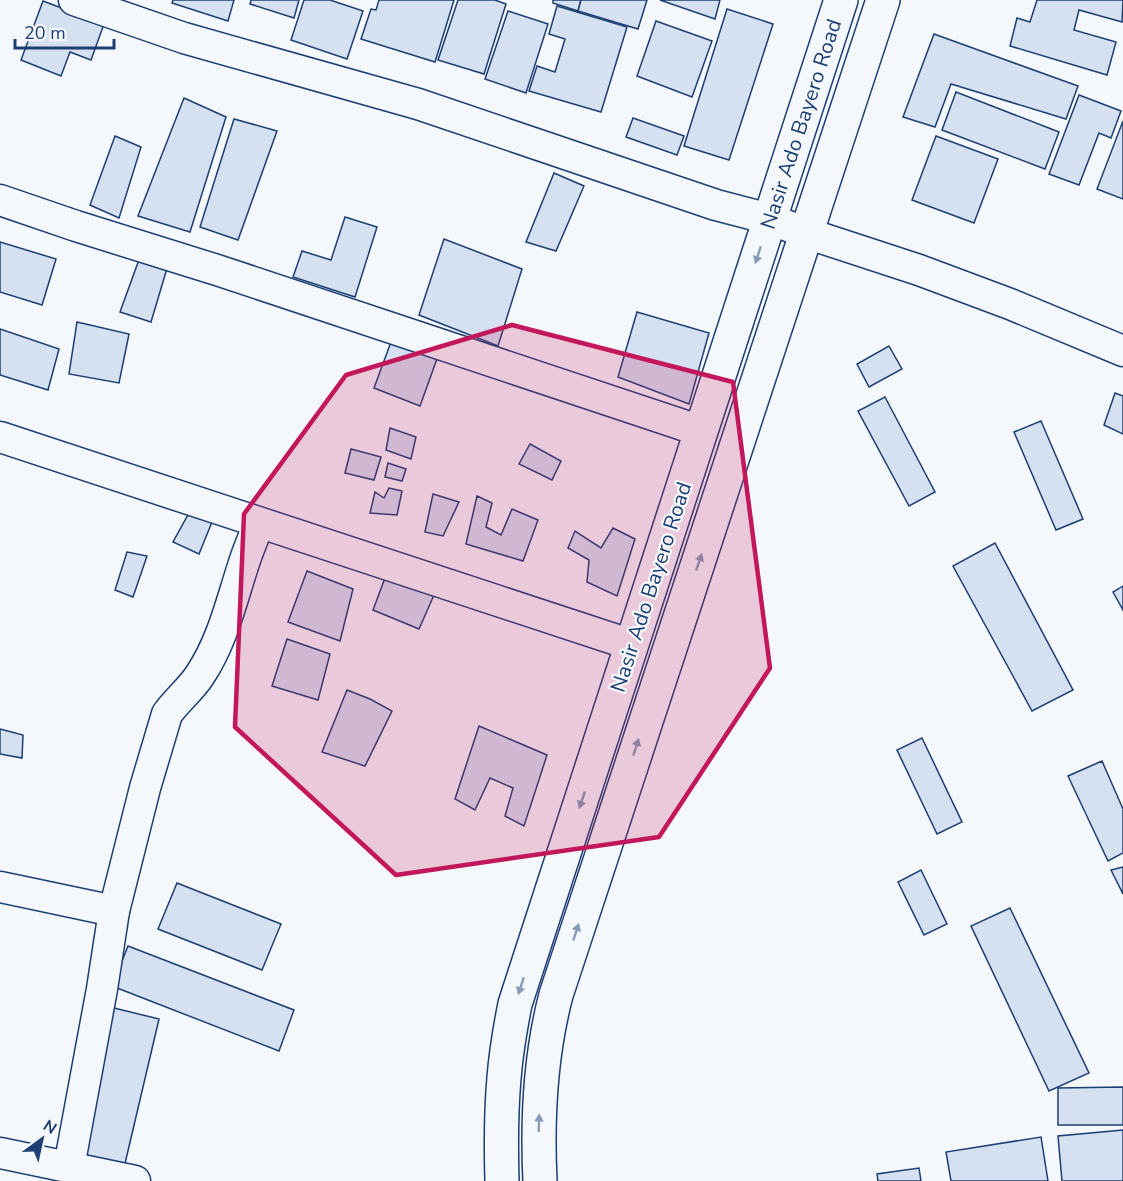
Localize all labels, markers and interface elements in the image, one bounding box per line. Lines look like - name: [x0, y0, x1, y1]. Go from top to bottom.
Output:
- scale bar: [15, 12, 114, 50]
- street label: Nasir Ado Bayero Road: [754, 15, 848, 233]
- text: 20 m: [24, 21, 66, 45]
- one-way arrow: [753, 246, 762, 264]
- street label: Nasir Ado Bayero Road: [604, 478, 698, 696]
- one-way arrow: [694, 553, 704, 571]
- one-way arrow: [632, 738, 642, 756]
- one-way arrow: [576, 791, 586, 809]
- one-way arrow: [571, 923, 581, 941]
- one-way arrow: [516, 977, 526, 995]
- north arrow: [12, 1109, 72, 1169]
- one-way arrow: [534, 1113, 543, 1132]
- text: N: [39, 1115, 61, 1140]

